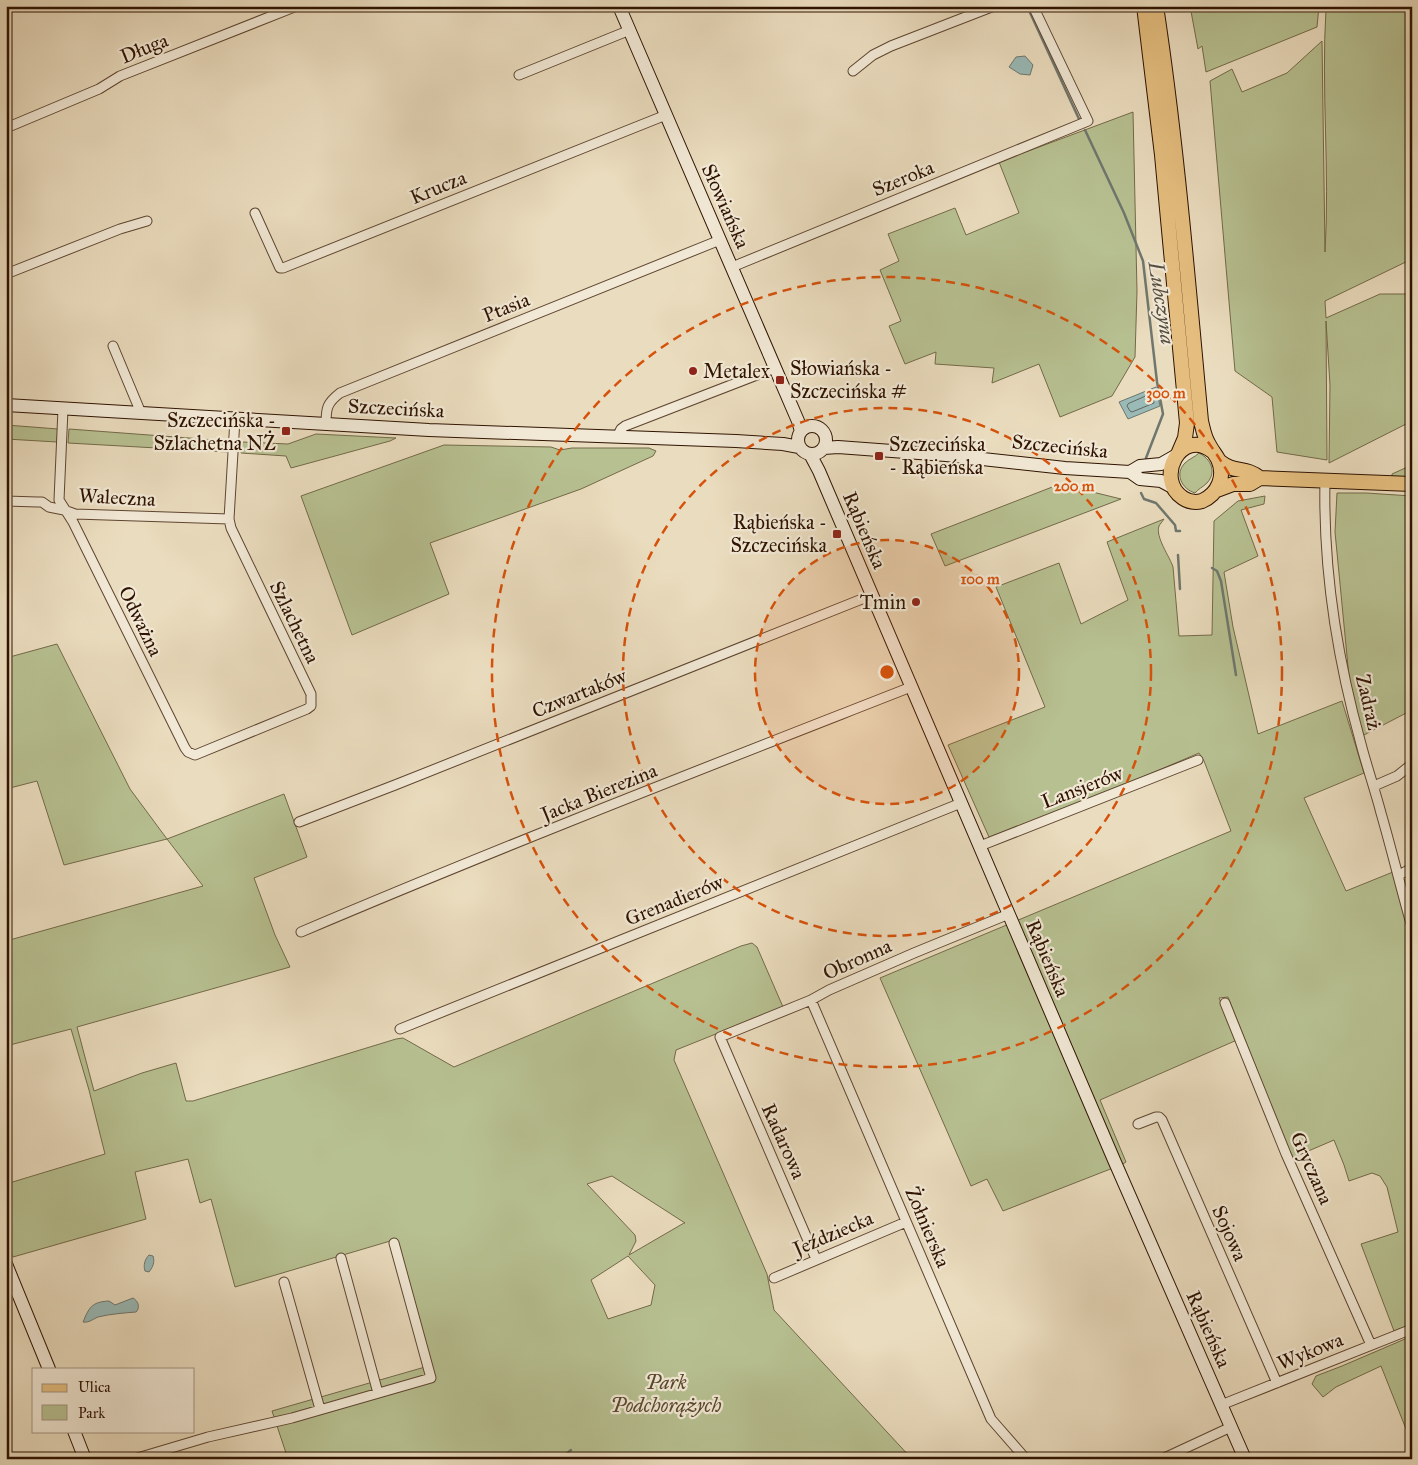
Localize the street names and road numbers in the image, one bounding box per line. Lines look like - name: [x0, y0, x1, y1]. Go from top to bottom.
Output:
- street label: Długa: [117, 27, 172, 69]
- street label: Szeroka: [869, 155, 938, 201]
- street label: Słowiańska: [697, 160, 755, 252]
- street label: Krucza: [406, 165, 470, 209]
- street label: Ptasia: [479, 287, 533, 327]
- street label: Szczecińska: [347, 393, 445, 423]
- street label: Szczecińska: [1011, 429, 1110, 463]
- street label: Waleczna: [78, 483, 157, 511]
- street label: Rąbieńska: [838, 488, 892, 573]
- street label: Szlachetna: [265, 577, 325, 668]
- street label: Odważna: [114, 582, 169, 661]
- street label: Czwartaków: [528, 663, 631, 723]
- street label: Zadraż: [1351, 672, 1387, 732]
- street label: Jacka Bierezina: [536, 758, 661, 828]
- street label: Lansjerów: [1038, 760, 1127, 813]
- street label: Grenadierów: [621, 869, 728, 931]
- street label: Rąbieńska: [1021, 916, 1075, 1001]
- street label: Obronna: [819, 933, 896, 985]
- street label: Radarowa: [757, 1100, 811, 1183]
- street label: Gryczana: [1285, 1128, 1339, 1208]
- street label: Żołnierska: [900, 1183, 957, 1271]
- street label: Sojowa: [1207, 1202, 1253, 1265]
- street label: Jeździecka: [788, 1205, 877, 1262]
- street label: Rąbieńska: [1181, 1287, 1237, 1372]
- street label: Wykowa: [1274, 1327, 1347, 1375]

